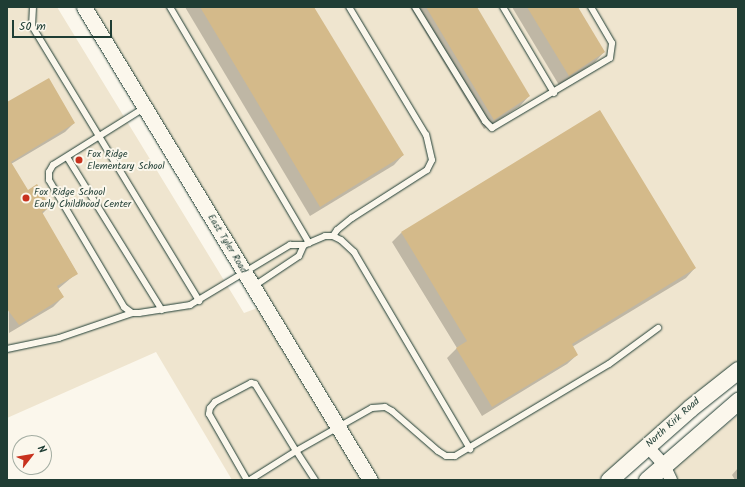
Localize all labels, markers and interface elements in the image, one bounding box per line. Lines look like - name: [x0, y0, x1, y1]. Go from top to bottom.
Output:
- scale bar: [14, 12, 114, 38]
- text: 50 m: [19, 17, 46, 36]
- place label: Fox Ridge Elementary School: [87, 148, 165, 172]
- marker: Fox Ridge Elementary School: [74, 155, 84, 165]
- place label: Fox Ridge School Early Childhood Center: [34, 186, 131, 210]
- marker: Fox Ridge School Early Childhood Center: [21, 193, 31, 203]
- street label: East Tyler Road: [205, 212, 249, 276]
- street label: North Kirk Road: [644, 396, 702, 450]
- north arrow: [12, 435, 52, 475]
- text: N: [32, 442, 51, 457]

